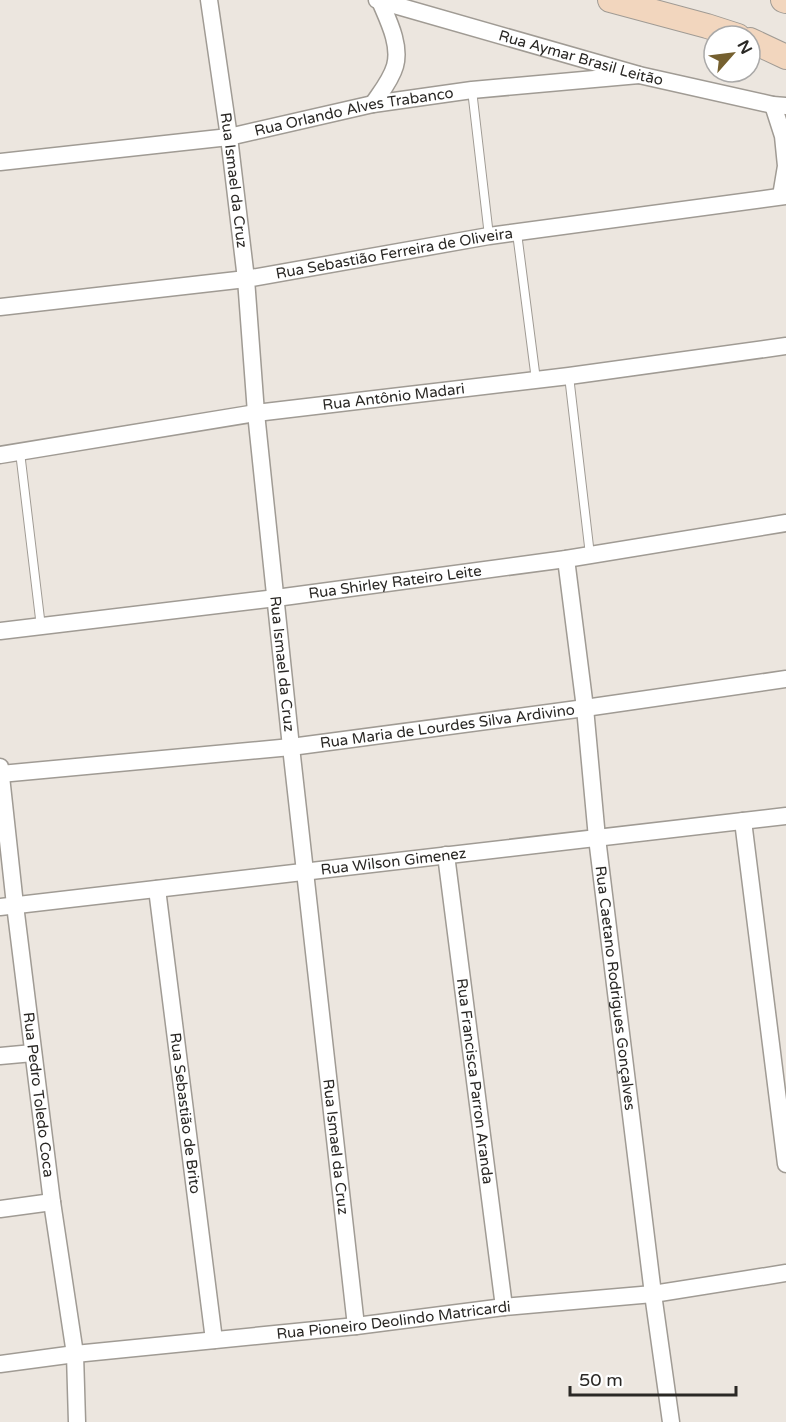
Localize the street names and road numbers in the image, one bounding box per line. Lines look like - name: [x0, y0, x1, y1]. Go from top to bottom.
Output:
- street label: Rua Aymar Brasil Leitão: [497, 26, 665, 89]
- street label: Rua Orlando Alves Trabanco: [253, 84, 455, 140]
- street label: Rua Ismael da Cruz: [217, 111, 251, 249]
- street label: Rua Sebastião Ferreira de Oliveira: [274, 224, 514, 283]
- street label: Rua Antônio Madari: [321, 379, 466, 414]
- street label: Rua Shirley Rateiro Leite: [307, 561, 483, 603]
- street label: Rua Ismael da Cruz: [266, 595, 298, 733]
- street label: Rua Maria de Lourdes Silva Ardivino: [319, 700, 576, 752]
- street label: Rua Wilson Gimenez: [320, 844, 467, 879]
- street label: Rua Caetano Rodrigues Gonçalves: [591, 865, 639, 1111]
- street label: Rua Francisca Parron Aranda: [453, 977, 497, 1185]
- street label: Rua Pedro Toledo Coca: [19, 1011, 58, 1178]
- street label: Rua Sebastião de Brito: [166, 1032, 204, 1195]
- street label: Rua Ismael da Cruz: [319, 1078, 352, 1216]
- street label: Rua Pioneiro Deolindo Matricardi: [275, 1297, 511, 1343]

